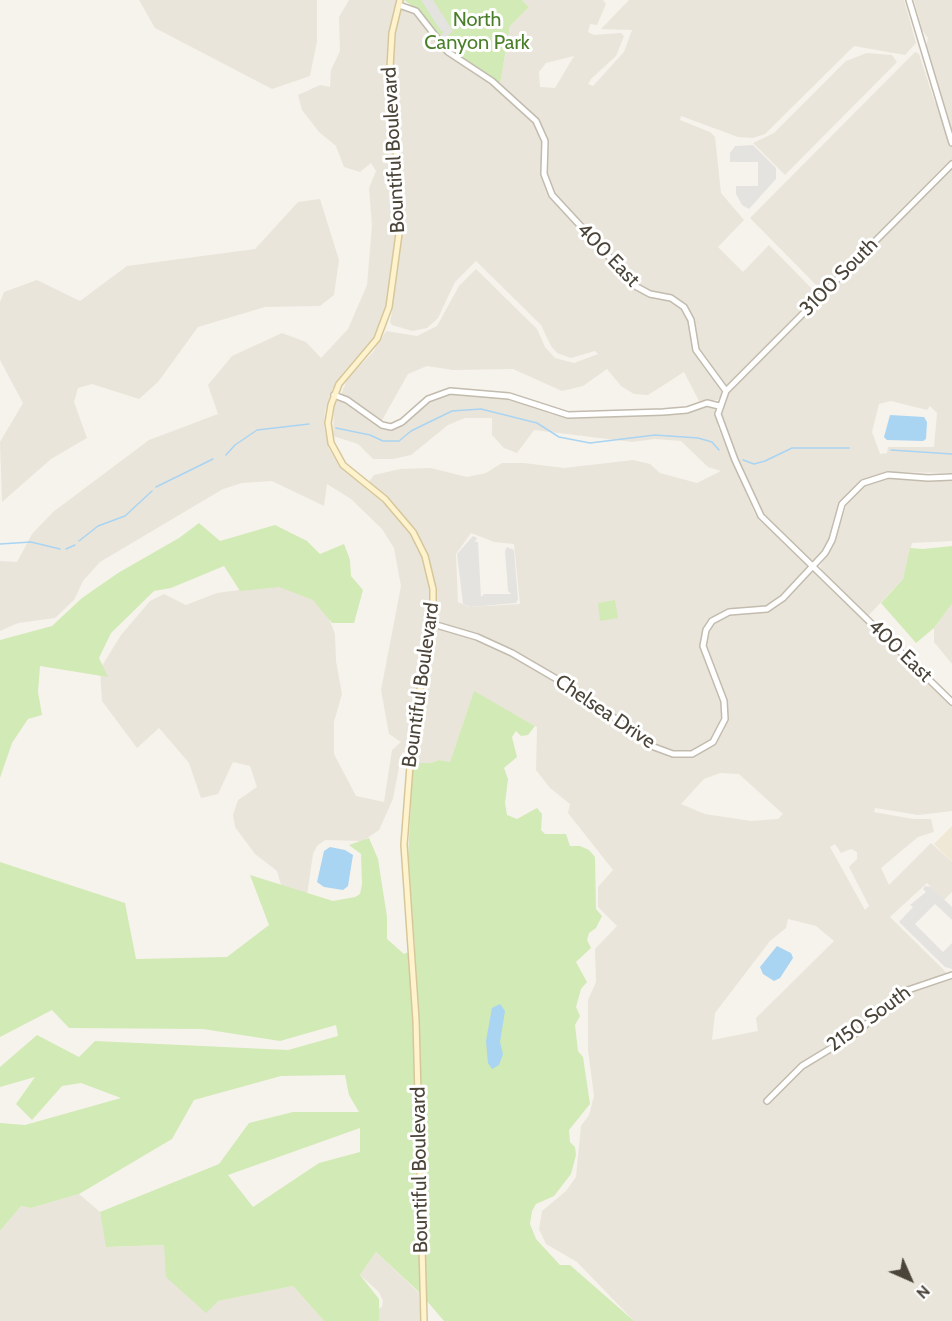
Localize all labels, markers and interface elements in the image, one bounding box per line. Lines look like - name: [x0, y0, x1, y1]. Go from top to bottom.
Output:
- park label: North Canyon Park: [424, 8, 530, 55]
- street label: Bountiful Boulevard: [378, 66, 410, 234]
- street label: 400 East: [572, 218, 644, 292]
- street label: 3100 South: [795, 233, 883, 321]
- street label: Bountiful Boulevard: [398, 601, 444, 769]
- street label: 400 East: [863, 615, 937, 687]
- street label: Chelsea Drive: [550, 670, 660, 754]
- street label: 2150 South: [823, 981, 915, 1057]
- street label: Bountiful Boulevard: [407, 1087, 433, 1253]
- north arrow: [880, 1249, 940, 1309]
- text: N: [912, 1281, 934, 1303]

